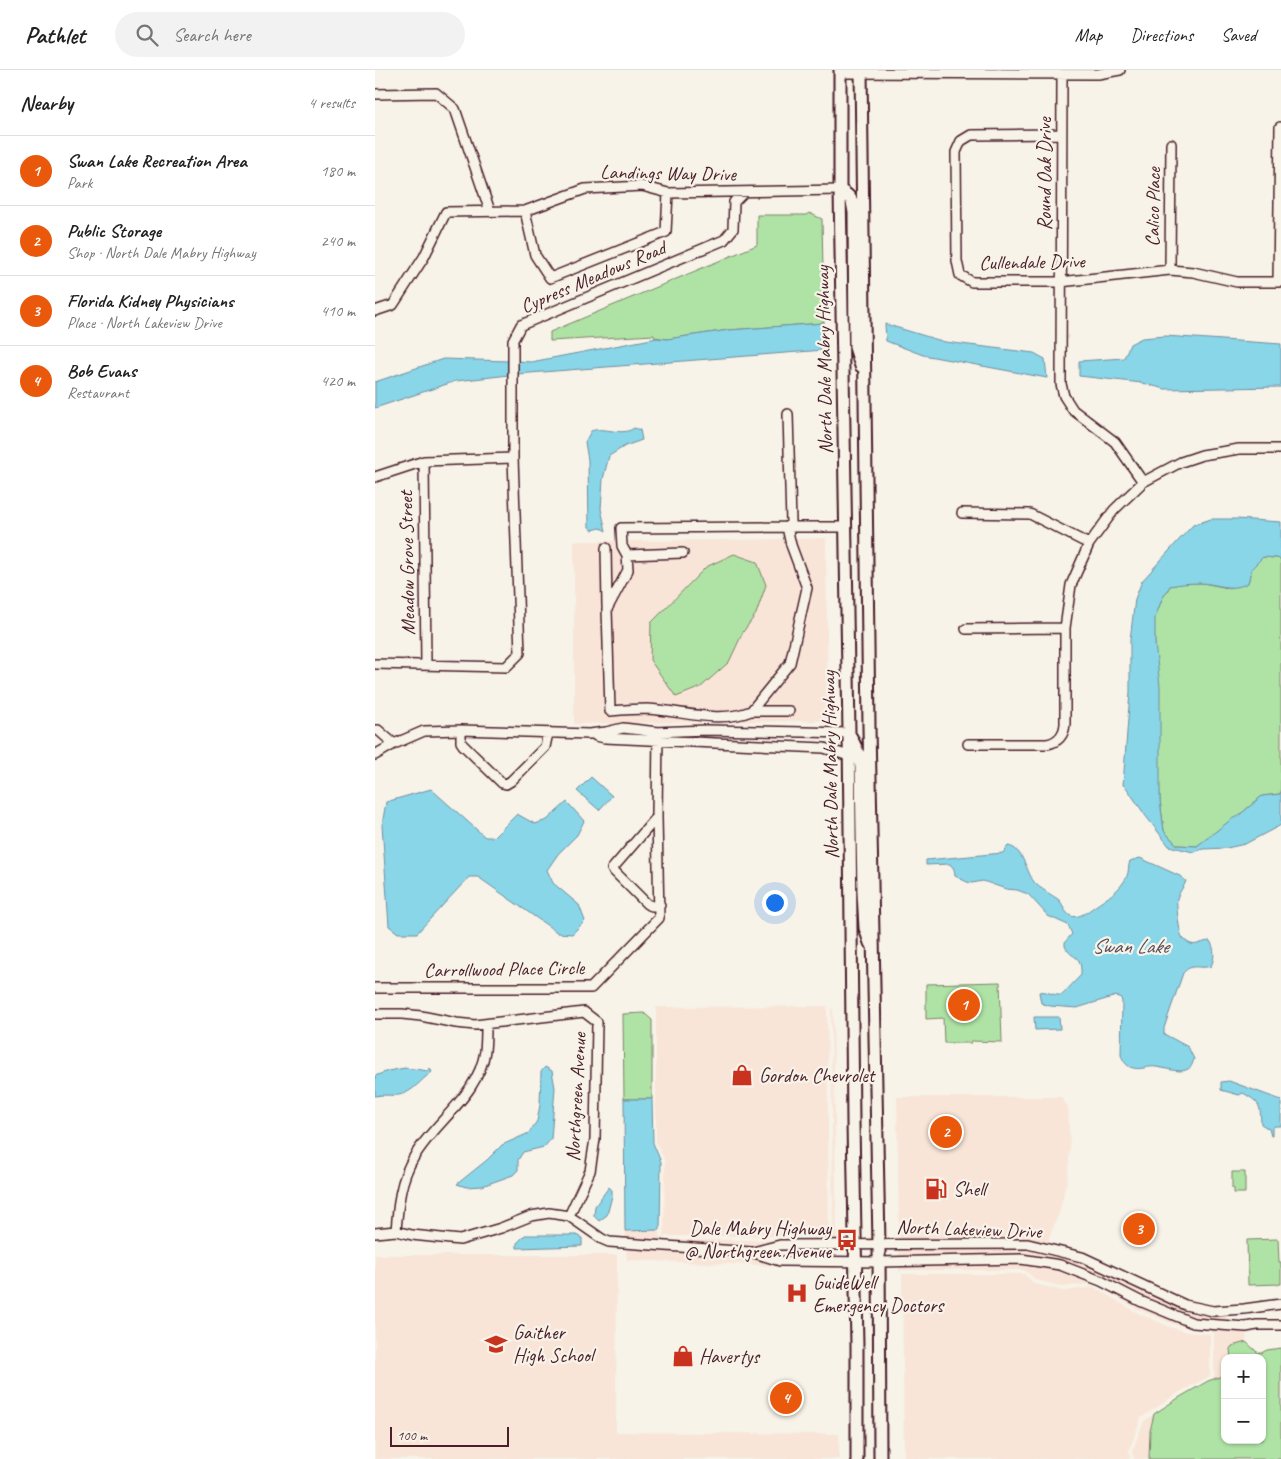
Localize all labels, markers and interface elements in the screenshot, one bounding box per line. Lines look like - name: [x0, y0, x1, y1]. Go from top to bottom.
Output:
- search box: [115, 12, 465, 57]
- text: Pathlet: [25, 20, 85, 50]
- icon: search: [133, 21, 161, 49]
- text: Search here: [173, 23, 251, 47]
- text: Map: [1075, 24, 1102, 46]
- text: Directions: [1130, 24, 1193, 46]
- text: Saved: [1221, 24, 1256, 46]
- text: Nearby: [20, 90, 73, 116]
- text: 4 results: [308, 93, 355, 113]
- street label: Round Oak Drive: [1032, 116, 1057, 230]
- text: Swan Lake Recreation Area: [67, 149, 247, 173]
- street label: Landings Way Drive: [600, 159, 738, 187]
- text: 1: [32, 161, 40, 181]
- text: 180 m: [321, 161, 355, 181]
- street label: Calico Place: [1140, 166, 1166, 247]
- text: Park: [67, 173, 92, 193]
- text: Public Storage: [67, 219, 161, 243]
- text: 2: [32, 231, 40, 251]
- text: 240 m: [321, 231, 355, 251]
- street label: Cypress Meadows Road: [517, 234, 672, 319]
- text: Shop · North Dale Mabry Highway: [67, 243, 256, 263]
- street label: Cullendale Drive: [979, 249, 1086, 275]
- street label: North Dale Mabry Highway: [810, 264, 838, 454]
- text: Florida Kidney Physicians: [67, 289, 234, 313]
- text: 3: [32, 301, 40, 321]
- text: 410 m: [321, 301, 355, 321]
- text: Place · North Lakeview Drive: [67, 313, 222, 333]
- text: Bob Evans: [67, 359, 136, 383]
- text: 4: [32, 371, 40, 391]
- text: 420 m: [321, 371, 355, 391]
- text: Restaurant: [67, 383, 129, 403]
- street label: Meadow Grove Street: [393, 488, 421, 635]
- street label: North Dale Mabry Highway: [816, 669, 844, 859]
- your location: [762, 890, 788, 916]
- water label: Swan Lake: [1092, 933, 1171, 959]
- street label: Carrollwood Place Circle: [424, 955, 586, 983]
- pin: 1: [948, 986, 980, 1024]
- street label: Northgreen Avenue: [560, 1030, 592, 1162]
- shop icon: Gordon Chevrolet: [729, 1062, 755, 1088]
- place label: Gordon Chevrolet: [759, 1063, 877, 1088]
- pin: 2: [930, 1113, 962, 1151]
- fuel station icon: Shell: [923, 1176, 949, 1202]
- place label: Shell: [953, 1177, 989, 1202]
- pin: 3: [1123, 1210, 1155, 1248]
- street label: North Lakeview Drive: [896, 1214, 1043, 1244]
- place label: Dale Mabry Highway @ Northgreen Avenue: [684, 1216, 832, 1264]
- bus stop icon: Dale Mabry Highway @ Northgreen Avenue: [834, 1227, 860, 1253]
- place label: GuideWell Emergency Doctors: [813, 1270, 945, 1318]
- hospital icon: GuideWell Emergency Doctors: [784, 1280, 810, 1306]
- place label: Gaither High School: [513, 1320, 597, 1368]
- school or university icon: Gaither High School: [483, 1331, 509, 1357]
- shop icon: Havertys: [670, 1343, 696, 1369]
- place label: Havertys: [699, 1344, 761, 1369]
- map controls: [1221, 1354, 1266, 1444]
- button: +: [1221, 1354, 1266, 1399]
- pin: 4: [770, 1379, 802, 1417]
- button: −: [1221, 1399, 1266, 1444]
- scale bar: [390, 1424, 509, 1447]
- text: 100 m: [397, 1427, 427, 1444]

